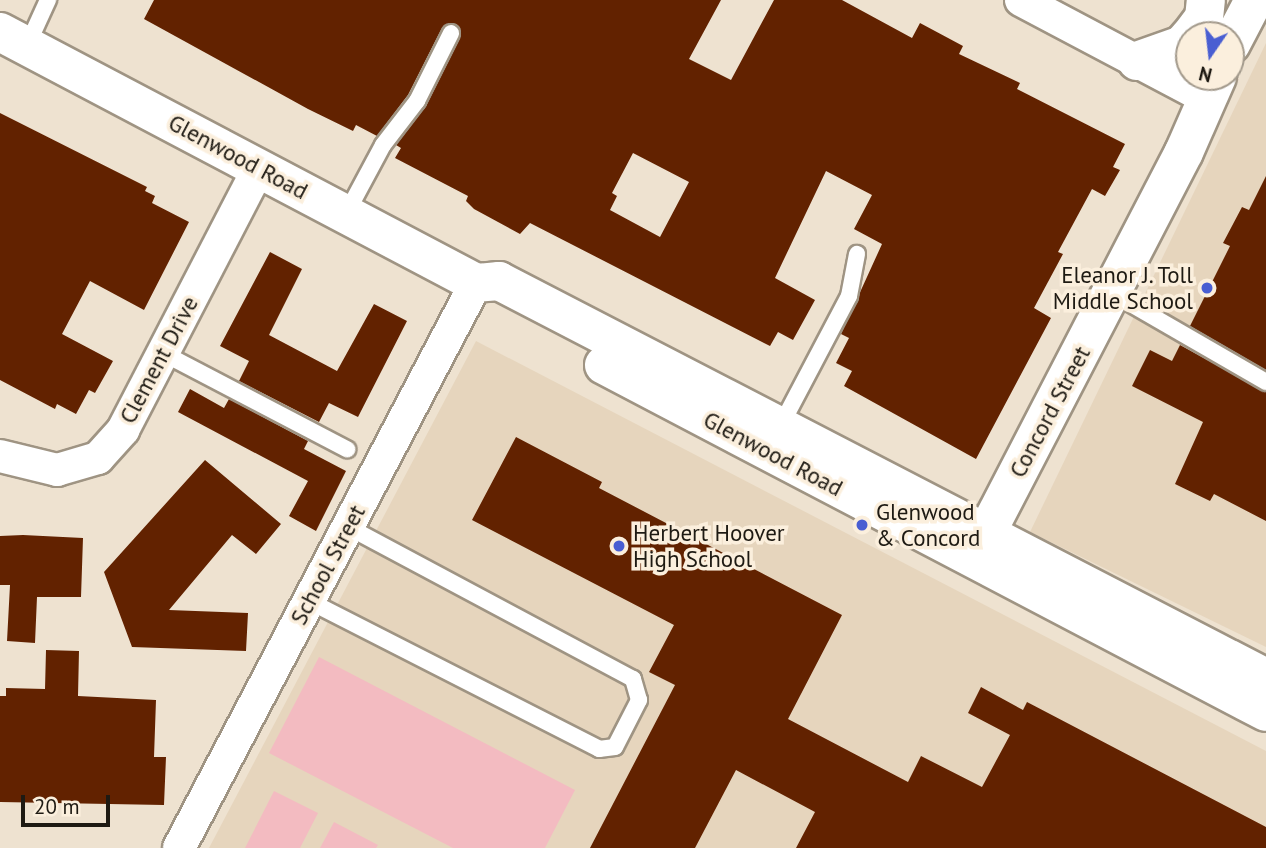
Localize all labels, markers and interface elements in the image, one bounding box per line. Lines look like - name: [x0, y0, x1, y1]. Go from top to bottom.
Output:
- north arrow: [1175, 21, 1245, 91]
- text: N: [1196, 61, 1214, 88]
- street label: Glenwood Road: [164, 109, 312, 205]
- place label: Eleanor J. Toll Middle School: [1053, 261, 1193, 315]
- marker: Eleanor J. Toll Middle School: [1199, 280, 1215, 296]
- street label: Clement Drive: [114, 292, 204, 428]
- street label: Concord Street: [1004, 342, 1096, 482]
- street label: Glenwood Road: [699, 406, 847, 502]
- place label: Glenwood & Concord: [876, 498, 980, 552]
- street label: School Street: [285, 501, 371, 629]
- marker: Glenwood & Concord: [854, 517, 870, 533]
- place label: Herbert Hoover High School: [633, 519, 785, 573]
- marker: Herbert Hoover High School: [611, 538, 627, 554]
- scale bar: [24, 782, 114, 826]
- text: 20 m: [34, 793, 80, 820]

